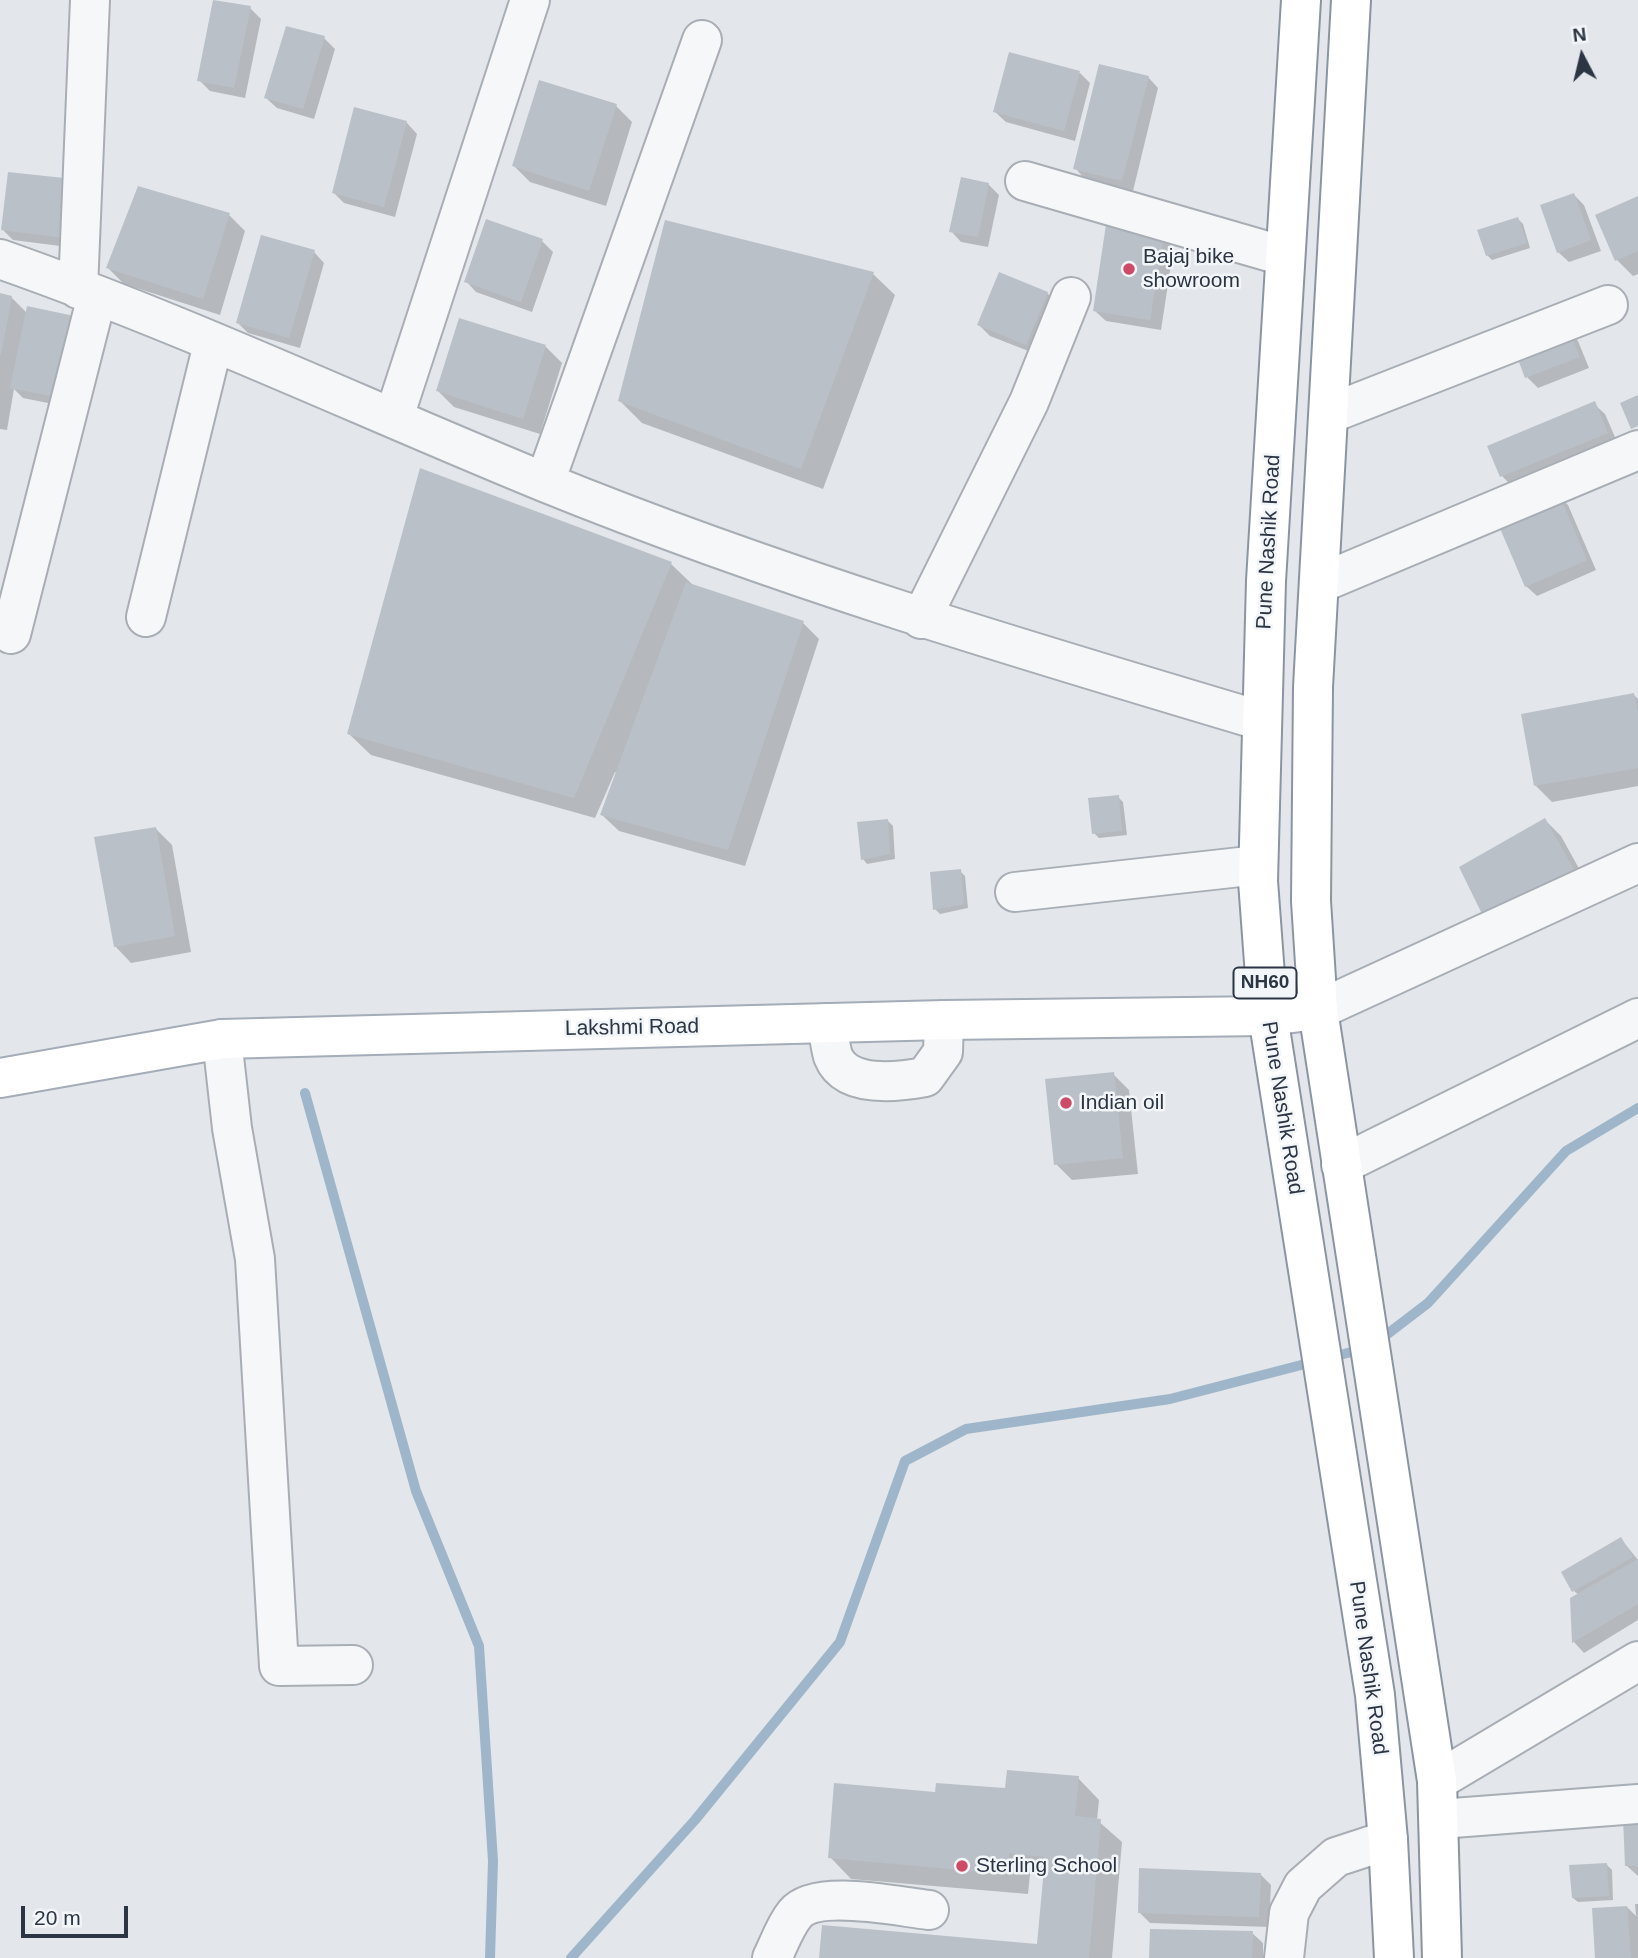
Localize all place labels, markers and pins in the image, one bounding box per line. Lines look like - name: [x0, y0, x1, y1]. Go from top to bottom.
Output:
- place label: Bajaj bike showroom: [1143, 244, 1240, 294]
- marker: Bajaj bike showroom: [1121, 261, 1137, 277]
- place label: Indian oil: [1080, 1090, 1164, 1116]
- marker: Indian oil: [1058, 1095, 1074, 1111]
- place label: Sterling School: [976, 1853, 1117, 1879]
- marker: Sterling School: [954, 1858, 970, 1874]

